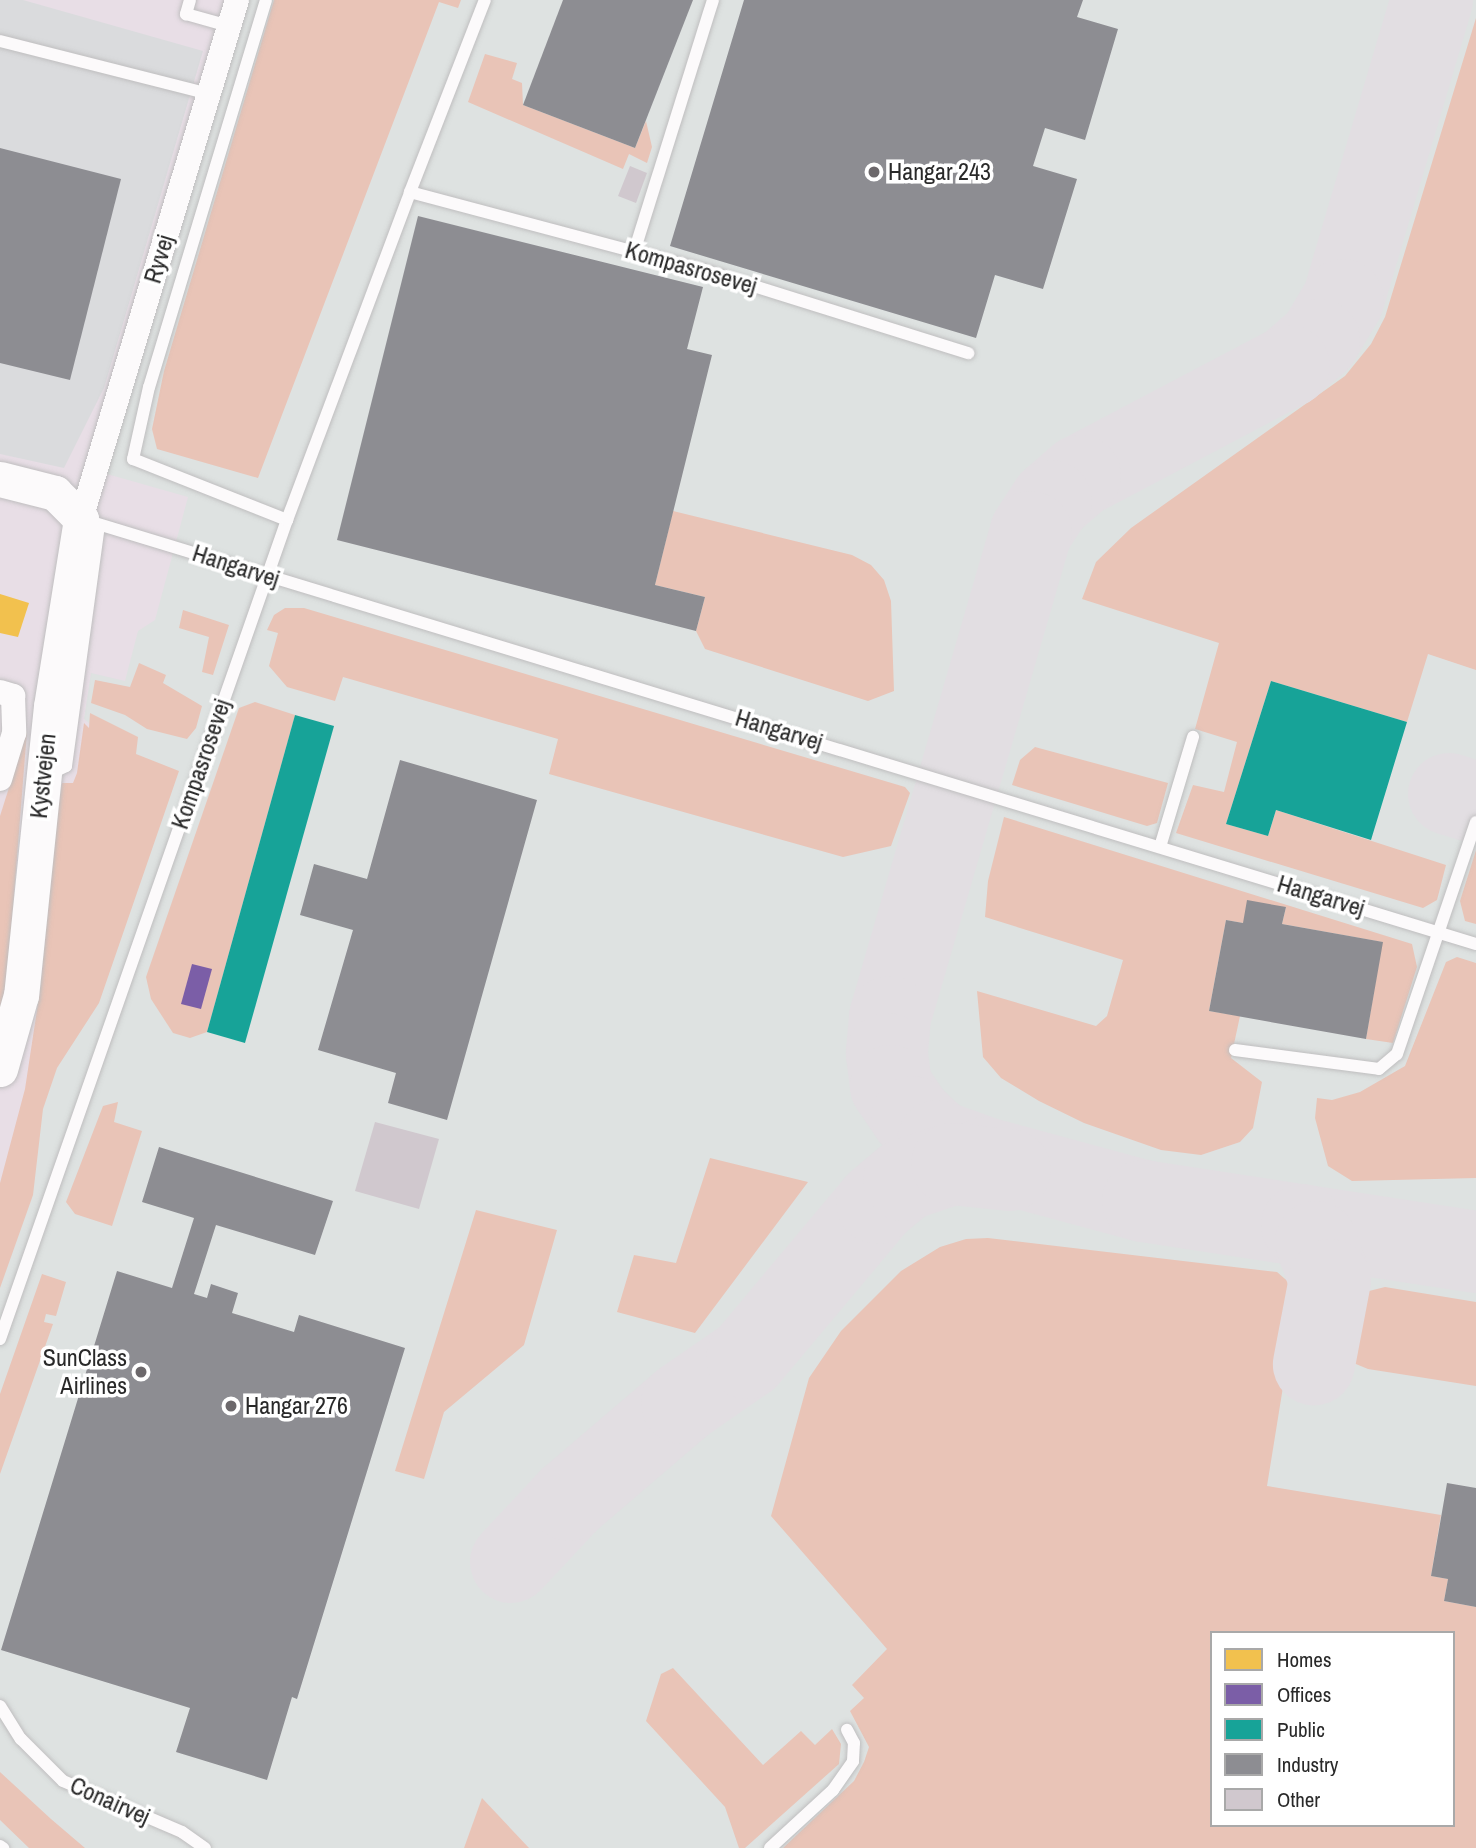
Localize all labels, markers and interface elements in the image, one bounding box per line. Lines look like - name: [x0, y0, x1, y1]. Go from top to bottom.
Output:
- place label: Hangar 243: [888, 158, 991, 186]
- marker: Hangar 243: [866, 164, 882, 180]
- street label: Ryvej: [138, 231, 180, 287]
- street label: Kompasrosevej: [622, 235, 760, 301]
- street label: Hangarvej: [189, 538, 283, 594]
- street label: Kompasrosevej: [165, 695, 237, 833]
- street label: Hangarvej: [732, 703, 826, 757]
- street label: Kystvejen: [24, 732, 62, 820]
- street label: Hangarvej: [1274, 869, 1368, 923]
- place label: SunClass Airlines: [43, 1344, 127, 1400]
- marker: SunClass Airlines: [133, 1364, 149, 1380]
- place label: Hangar 276: [245, 1392, 348, 1420]
- marker: Hangar 276: [223, 1398, 239, 1414]
- legend: [1210, 1631, 1455, 1827]
- text: Homes: [1277, 1645, 1332, 1674]
- text: Offices: [1277, 1680, 1331, 1709]
- text: Public: [1277, 1715, 1325, 1744]
- text: Industry: [1277, 1750, 1338, 1779]
- street label: Conairvej: [66, 1771, 154, 1831]
- text: Other: [1277, 1785, 1320, 1814]

